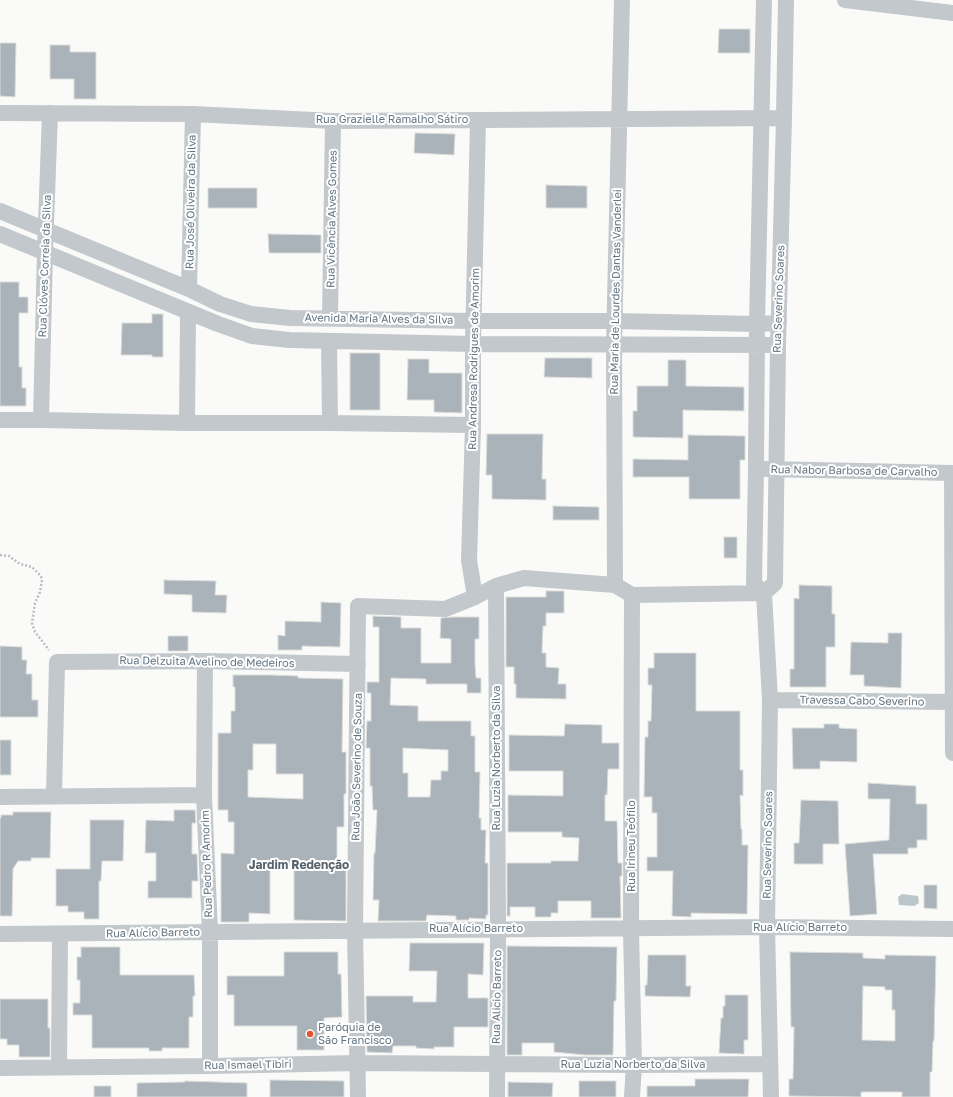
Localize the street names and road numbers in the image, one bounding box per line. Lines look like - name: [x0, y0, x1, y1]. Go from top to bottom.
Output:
- street label: Rua Grazielle Ramalho Sátiro: [316, 113, 468, 127]
- street label: Rua José Oliveira da Silva: [183, 135, 199, 269]
- street label: Rua Vicência Alves Gomes: [324, 150, 340, 288]
- street label: Rua Maria de Lourdes Dantas Vanderlei: [608, 189, 624, 395]
- street label: Rua Clóves Correia da Silva: [36, 194, 54, 338]
- street label: Rua Severino Soares: [771, 245, 787, 353]
- street label: Rua Andresa Rodrigues de Amorim: [466, 268, 482, 450]
- street label: Avenida Maria Alves da Silva: [305, 311, 453, 327]
- street label: Rua Nabor Barbosa de Carvalho: [770, 463, 938, 479]
- street label: Rua Delzuita Avelino de Medeiros: [119, 654, 295, 670]
- street label: Rua Luzia Norberto da Silva: [490, 686, 504, 830]
- street label: Rua João Severino de Souza: [349, 693, 365, 841]
- street label: Travessa Cabo Severino: [799, 693, 925, 709]
- street label: Rua Severino Soares: [760, 791, 776, 899]
- street label: Rua Irineu Teófilo: [625, 800, 639, 892]
- street label: Rua Pedro R Amorim: [199, 810, 215, 918]
- street label: Rua Alício Barreto: [753, 921, 847, 935]
- street label: Rua Alício Barreto: [429, 922, 523, 936]
- street label: Rua Alício Barreto: [106, 926, 200, 940]
- street label: Rua Alicio Barreto: [490, 950, 504, 1044]
- street label: Rua Ismael Tibiri: [204, 1058, 292, 1072]
- street label: Rua Luzia Norberto da Silva: [561, 1058, 705, 1072]

